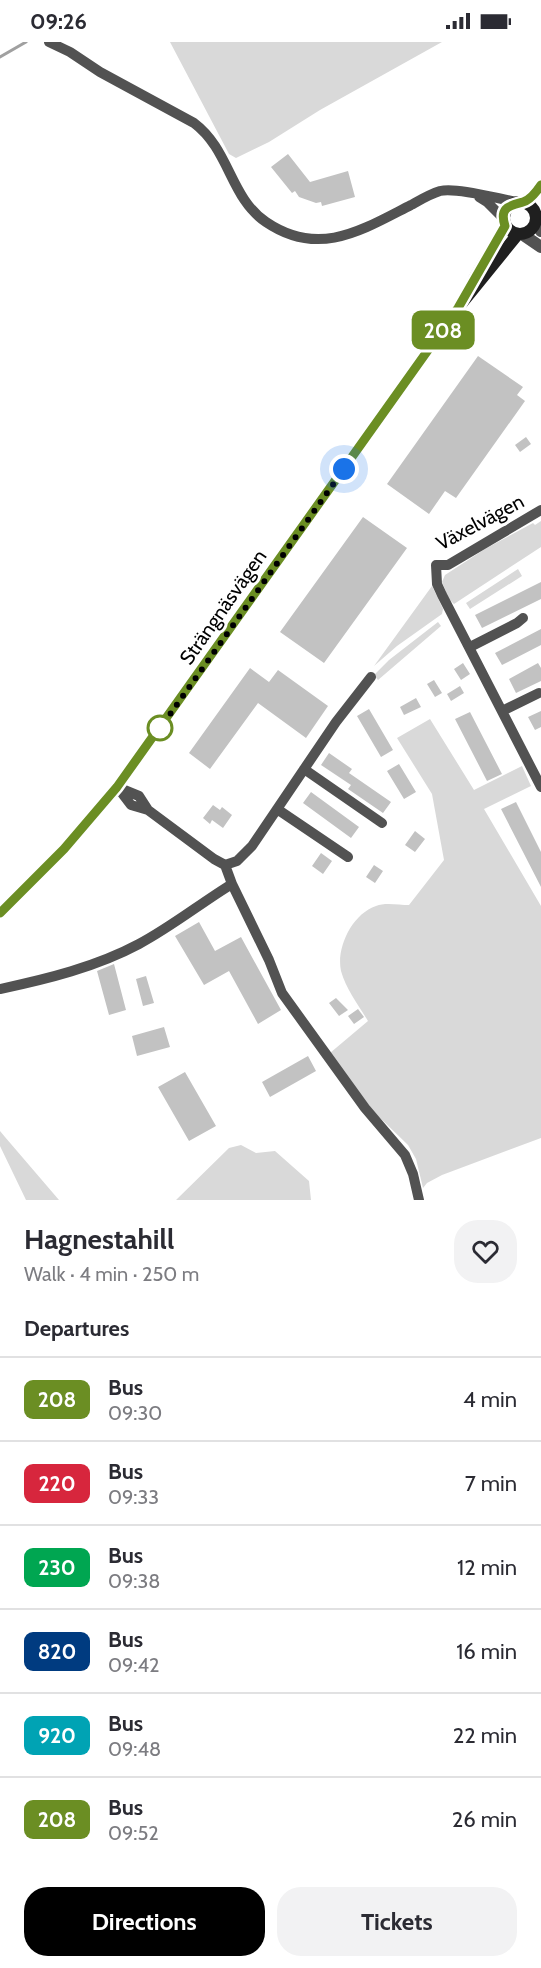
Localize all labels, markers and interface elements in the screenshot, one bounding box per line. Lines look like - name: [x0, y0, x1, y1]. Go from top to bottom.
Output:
- text: 09:26: [30, 8, 87, 35]
- line badge: 208: [408, 310, 478, 350]
- text: 208: [424, 318, 462, 343]
- your location: [329, 454, 359, 484]
- street label: Växelvägen: [432, 489, 528, 555]
- street label: Strängnäsvägen: [175, 545, 271, 669]
- unlabelled marker: [147, 715, 173, 741]
- button: heart: [454, 1220, 517, 1283]
- text: Hagnestahill: [24, 1222, 174, 1256]
- text: Walk · 4 min · 250 m: [24, 1262, 199, 1286]
- text: Departures: [24, 1315, 129, 1342]
- text: Bus: [108, 1374, 143, 1401]
- text: 4 min: [463, 1386, 517, 1413]
- text: 208: [38, 1387, 76, 1412]
- text: 09:30: [108, 1401, 162, 1425]
- text: Bus: [108, 1458, 143, 1485]
- text: 7 min: [465, 1470, 517, 1497]
- text: 220: [38, 1471, 76, 1496]
- text: 09:33: [108, 1485, 159, 1509]
- text: Bus: [108, 1542, 143, 1569]
- text: 12 min: [457, 1554, 517, 1581]
- text: 230: [38, 1555, 76, 1580]
- text: 09:38: [108, 1569, 160, 1593]
- text: Bus: [108, 1626, 143, 1653]
- text: 16 min: [456, 1638, 517, 1665]
- text: 820: [38, 1639, 76, 1664]
- text: 09:42: [108, 1653, 160, 1677]
- text: Bus: [108, 1710, 143, 1737]
- text: 22 min: [453, 1722, 517, 1749]
- text: 920: [38, 1723, 76, 1748]
- text: 09:48: [108, 1737, 161, 1761]
- text: Bus: [108, 1794, 143, 1821]
- text: 26 min: [452, 1806, 517, 1833]
- text: 208: [38, 1807, 76, 1832]
- text: 09:52: [108, 1821, 159, 1845]
- button: Directions: [24, 1887, 265, 1956]
- button: Tickets: [277, 1887, 517, 1956]

